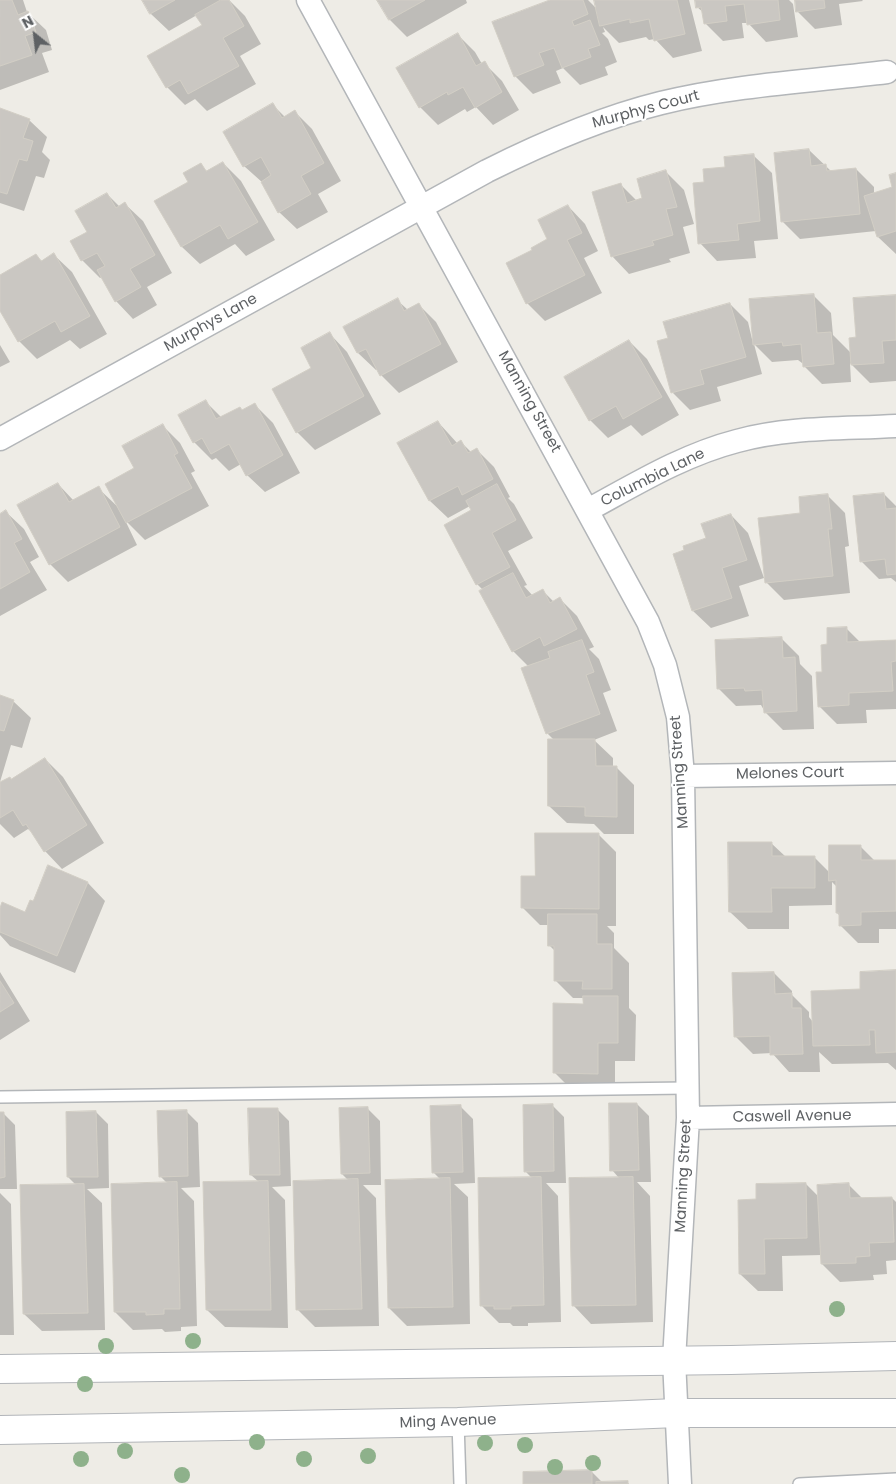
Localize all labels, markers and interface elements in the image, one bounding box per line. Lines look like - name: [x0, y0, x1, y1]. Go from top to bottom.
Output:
- north arrow: [10, 10, 60, 60]
- text: N: [18, 11, 37, 33]
- street label: Murphys Court: [591, 87, 701, 133]
- street label: Murphys Lane: [161, 290, 261, 356]
- street label: Manning Street: [494, 348, 564, 456]
- street label: Columbia Lane: [598, 445, 708, 511]
- street label: Manning Street: [667, 715, 693, 829]
- street label: Melones Court: [736, 764, 844, 784]
- street label: Caswell Avenue: [732, 1107, 852, 1127]
- street label: Manning Street: [672, 1119, 696, 1233]
- street label: Ming Avenue: [399, 1411, 497, 1433]

